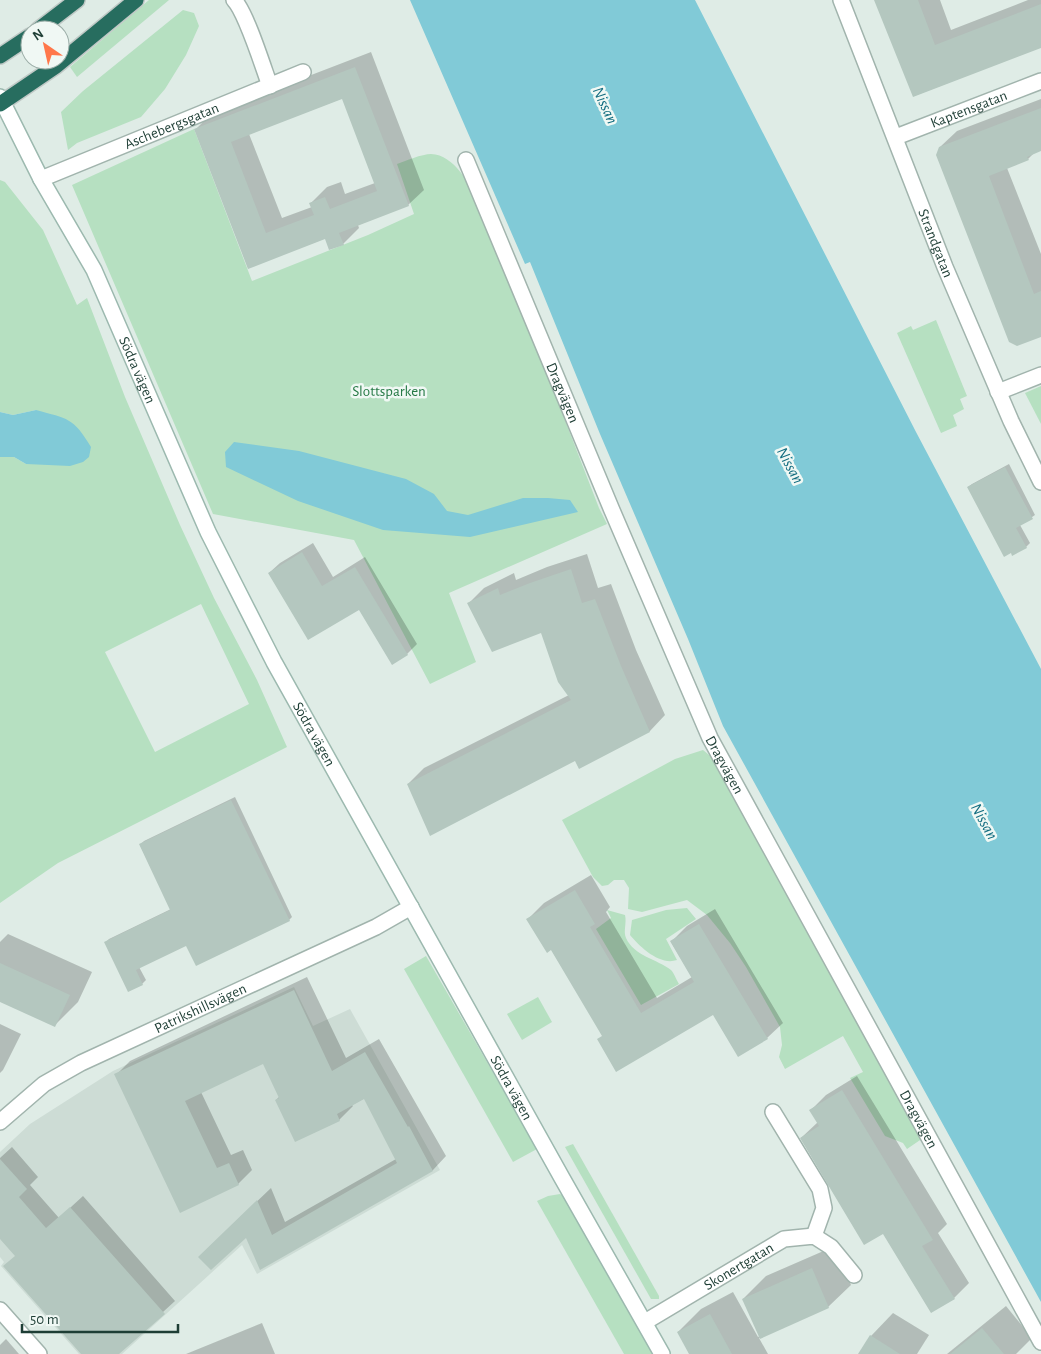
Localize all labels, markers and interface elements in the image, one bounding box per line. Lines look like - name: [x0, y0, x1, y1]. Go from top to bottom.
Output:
- north arrow: [20, 20, 70, 70]
- text: N: [30, 27, 46, 44]
- water label: Nissan: [590, 85, 620, 126]
- street label: Kaptensgatan: [929, 88, 1009, 131]
- street label: Aschebergsgatan: [122, 100, 221, 152]
- street label: Strandgatan: [915, 207, 956, 280]
- street label: Södra vägen: [116, 335, 158, 406]
- street label: Dragvägen: [543, 361, 582, 425]
- park label: Slottsparken: [352, 384, 426, 399]
- water label: Nissan: [774, 445, 806, 486]
- street label: Södra vägen: [290, 700, 338, 769]
- street label: Dragvägen: [702, 734, 746, 797]
- water label: Nissan: [968, 801, 1000, 842]
- street label: Patrikshillsvägen: [152, 981, 249, 1036]
- street label: Södra vägen: [487, 1053, 535, 1123]
- street label: Dragvägen: [897, 1088, 940, 1151]
- street label: Skonertgatan: [701, 1240, 776, 1293]
- scale bar: [22, 1302, 179, 1334]
- text: 50 m: [30, 1312, 59, 1327]

